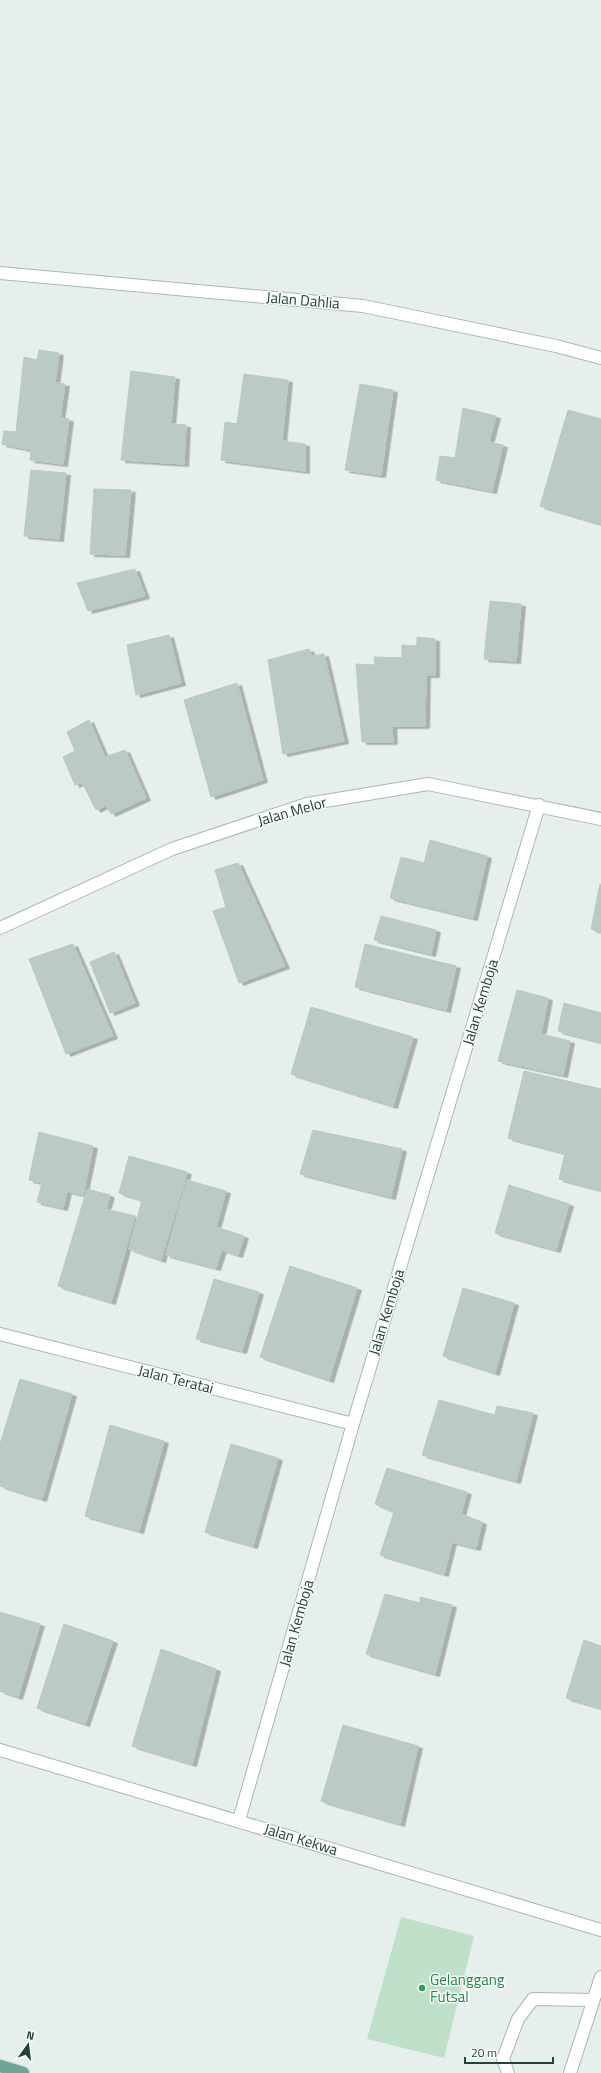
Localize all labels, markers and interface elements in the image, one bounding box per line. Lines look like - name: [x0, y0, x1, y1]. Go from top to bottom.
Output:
- street label: Jalan Dahlia: [265, 285, 341, 315]
- street label: Jalan Melor: [255, 790, 329, 832]
- street label: Jalan Kemboja: [456, 956, 504, 1048]
- street label: Jalan Kemboja: [362, 1266, 410, 1358]
- street label: Jalan Teratai: [136, 1359, 216, 1399]
- street label: Jalan Kemboja: [273, 1576, 319, 1669]
- street label: Jalan Kekwa: [261, 1817, 341, 1861]
- place label: Gelanggang Futsal: [430, 1968, 505, 2008]
- marker: Gelanggang Futsal: [417, 1983, 427, 1993]
- north arrow: [8, 2025, 48, 2065]
- text: N: [25, 2027, 36, 2044]
- scale bar: [465, 2039, 553, 2065]
- text: 20 m: [471, 2043, 497, 2062]

